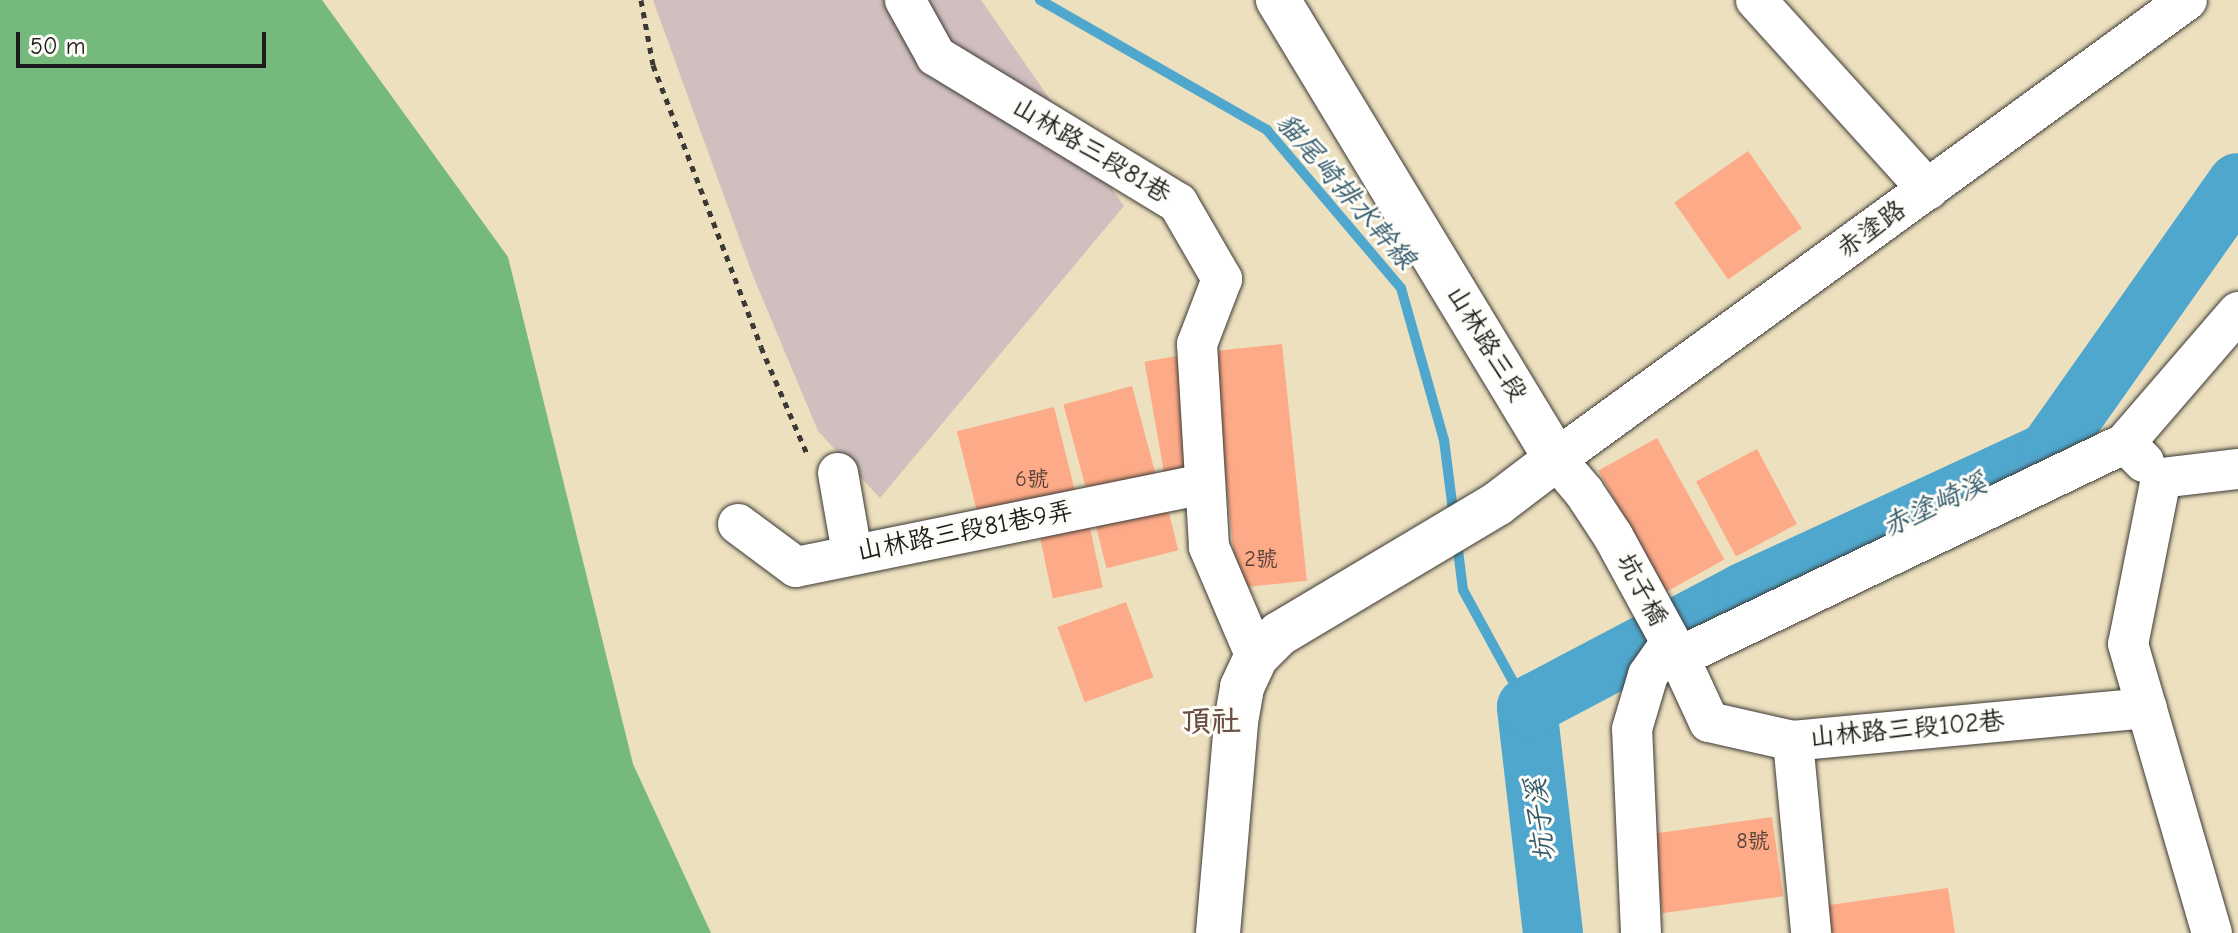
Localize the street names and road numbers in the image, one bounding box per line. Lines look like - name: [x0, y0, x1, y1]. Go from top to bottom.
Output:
- street label: 山林路三段81巷: [1006, 91, 1176, 211]
- street label: 赤塗路: [1831, 194, 1913, 266]
- street label: 山林路三段: [1439, 280, 1533, 408]
- street label: 山林路三段81巷9弄: [854, 496, 1076, 568]
- street label: 坑子橋: [1609, 548, 1673, 632]
- street label: 山林路三段102巷: [1808, 706, 2006, 754]

